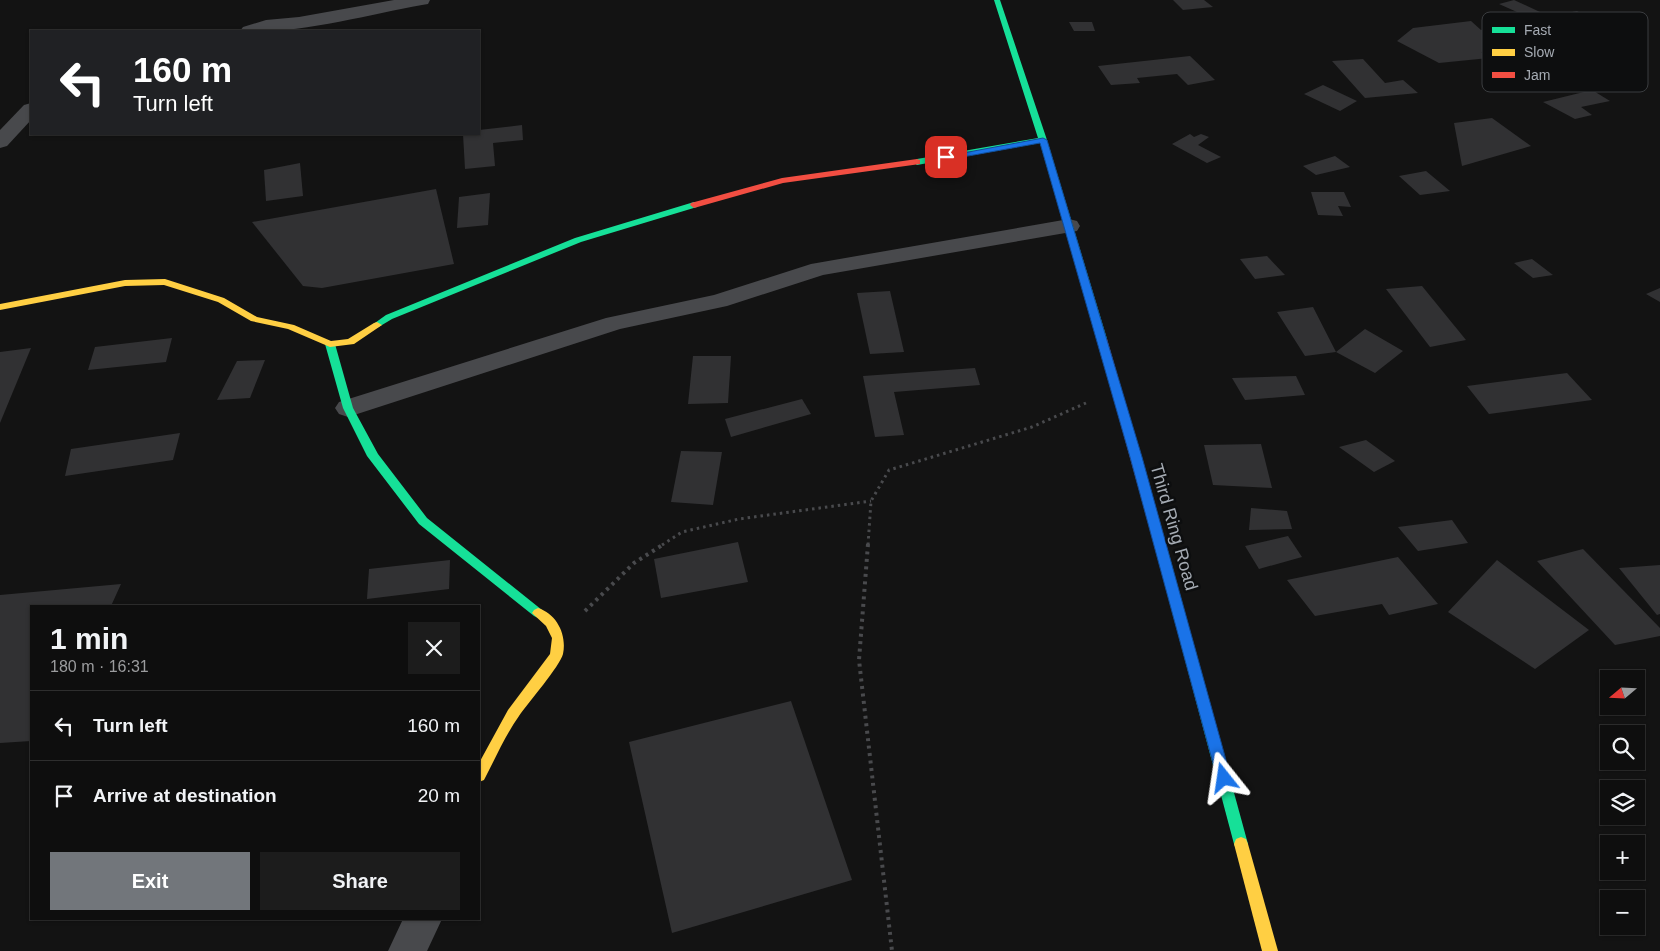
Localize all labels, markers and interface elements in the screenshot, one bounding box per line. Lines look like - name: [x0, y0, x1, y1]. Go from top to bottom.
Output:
- legend: [1482, 12, 1648, 92]
- text: Fast: [1524, 22, 1551, 38]
- text: Slow: [1524, 44, 1555, 60]
- icon: left: [50, 50, 115, 115]
- text: 160 m: [133, 50, 232, 89]
- text: Jam: [1524, 67, 1550, 83]
- text: Turn left: [133, 91, 213, 116]
- pin: [925, 136, 967, 178]
- icon: arrive: [932, 143, 960, 171]
- street label: Third Ring Road: [1146, 461, 1202, 593]
- text: 1 min: [50, 622, 128, 655]
- button: close: [408, 622, 460, 674]
- text: 180 m · 16:31: [50, 658, 149, 675]
- north arrow: [1600, 670, 1645, 715]
- map controls: [1600, 670, 1645, 935]
- icon: left: [50, 712, 78, 740]
- text: Turn left: [93, 715, 168, 736]
- text: 160 m: [407, 715, 460, 736]
- button: search: [1600, 725, 1645, 770]
- position arrow: [1197, 751, 1249, 803]
- button: layers: [1600, 780, 1645, 825]
- icon: arrive: [50, 782, 78, 810]
- text: Arrive at destination: [93, 785, 277, 806]
- text: 20 m: [418, 785, 460, 806]
- button: +: [1600, 835, 1645, 880]
- button: Exit: [50, 852, 250, 910]
- button: Share: [260, 852, 460, 910]
- button: −: [1600, 890, 1645, 935]

